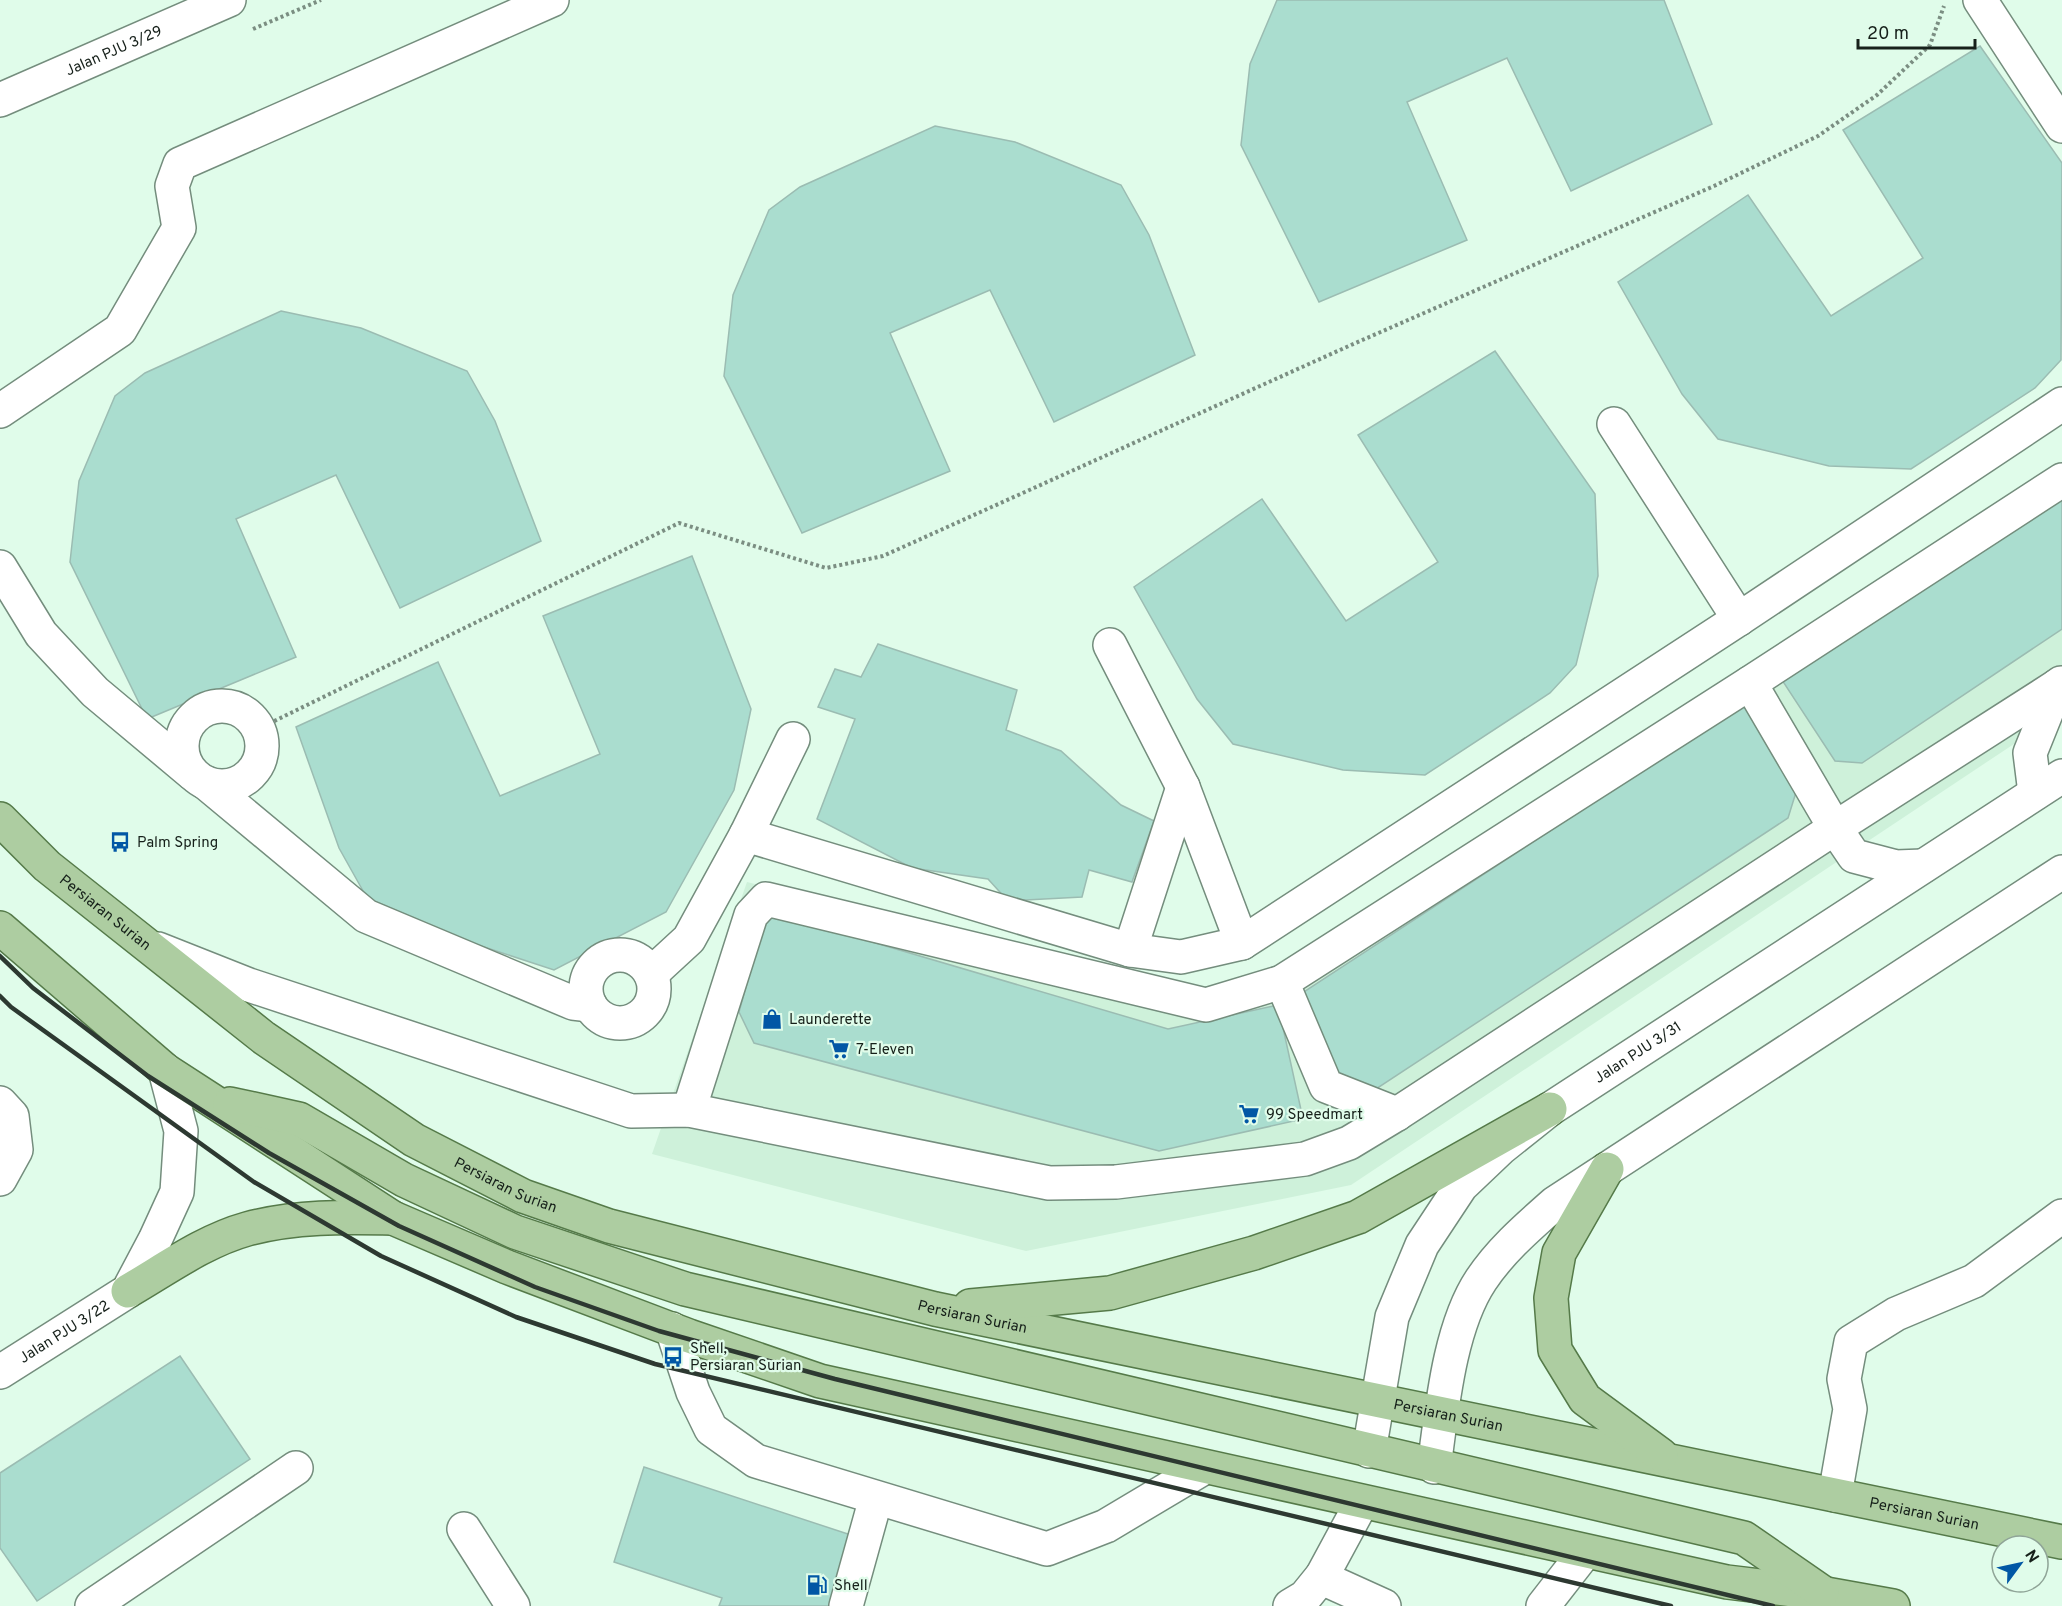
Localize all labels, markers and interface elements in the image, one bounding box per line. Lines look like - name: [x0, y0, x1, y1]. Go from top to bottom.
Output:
- scale bar: [1858, 12, 1975, 50]
- street label: Jalan PJU 3/29: [63, 22, 166, 81]
- text: 20 m: [1867, 23, 1909, 46]
- bus stop icon: Palm Spring: [108, 830, 132, 854]
- place label: Palm Spring: [137, 834, 218, 853]
- street label: Persiaran Surian: [55, 871, 154, 956]
- shop icon: Launderette: [760, 1007, 784, 1031]
- place label: Launderette: [789, 1011, 872, 1030]
- street label: Jalan PJU 3/31: [1591, 1018, 1686, 1089]
- supermarket icon: 7-Eleven: [827, 1037, 851, 1061]
- place label: 7-Eleven: [856, 1041, 914, 1060]
- supermarket icon: 99 Speedmart: [1237, 1102, 1261, 1126]
- place label: 99 Speedmart: [1266, 1106, 1363, 1125]
- street label: Persiaran Surian: [450, 1154, 559, 1218]
- street label: Jalan PJU 3/22: [16, 1297, 114, 1368]
- street label: Persiaran Surian: [915, 1297, 1029, 1339]
- place label: Shell, Persiaran Surian: [690, 1340, 802, 1376]
- bus stop icon: Shell, Persiaran Surian: [661, 1345, 685, 1369]
- street label: Persiaran Surian: [1391, 1396, 1505, 1437]
- street label: Persiaran Surian: [1867, 1494, 1981, 1536]
- north arrow: [1990, 1534, 2050, 1594]
- text: N: [2019, 1547, 2042, 1567]
- fuel station icon: Shell: [805, 1573, 829, 1597]
- place label: Shell: [834, 1577, 868, 1596]

